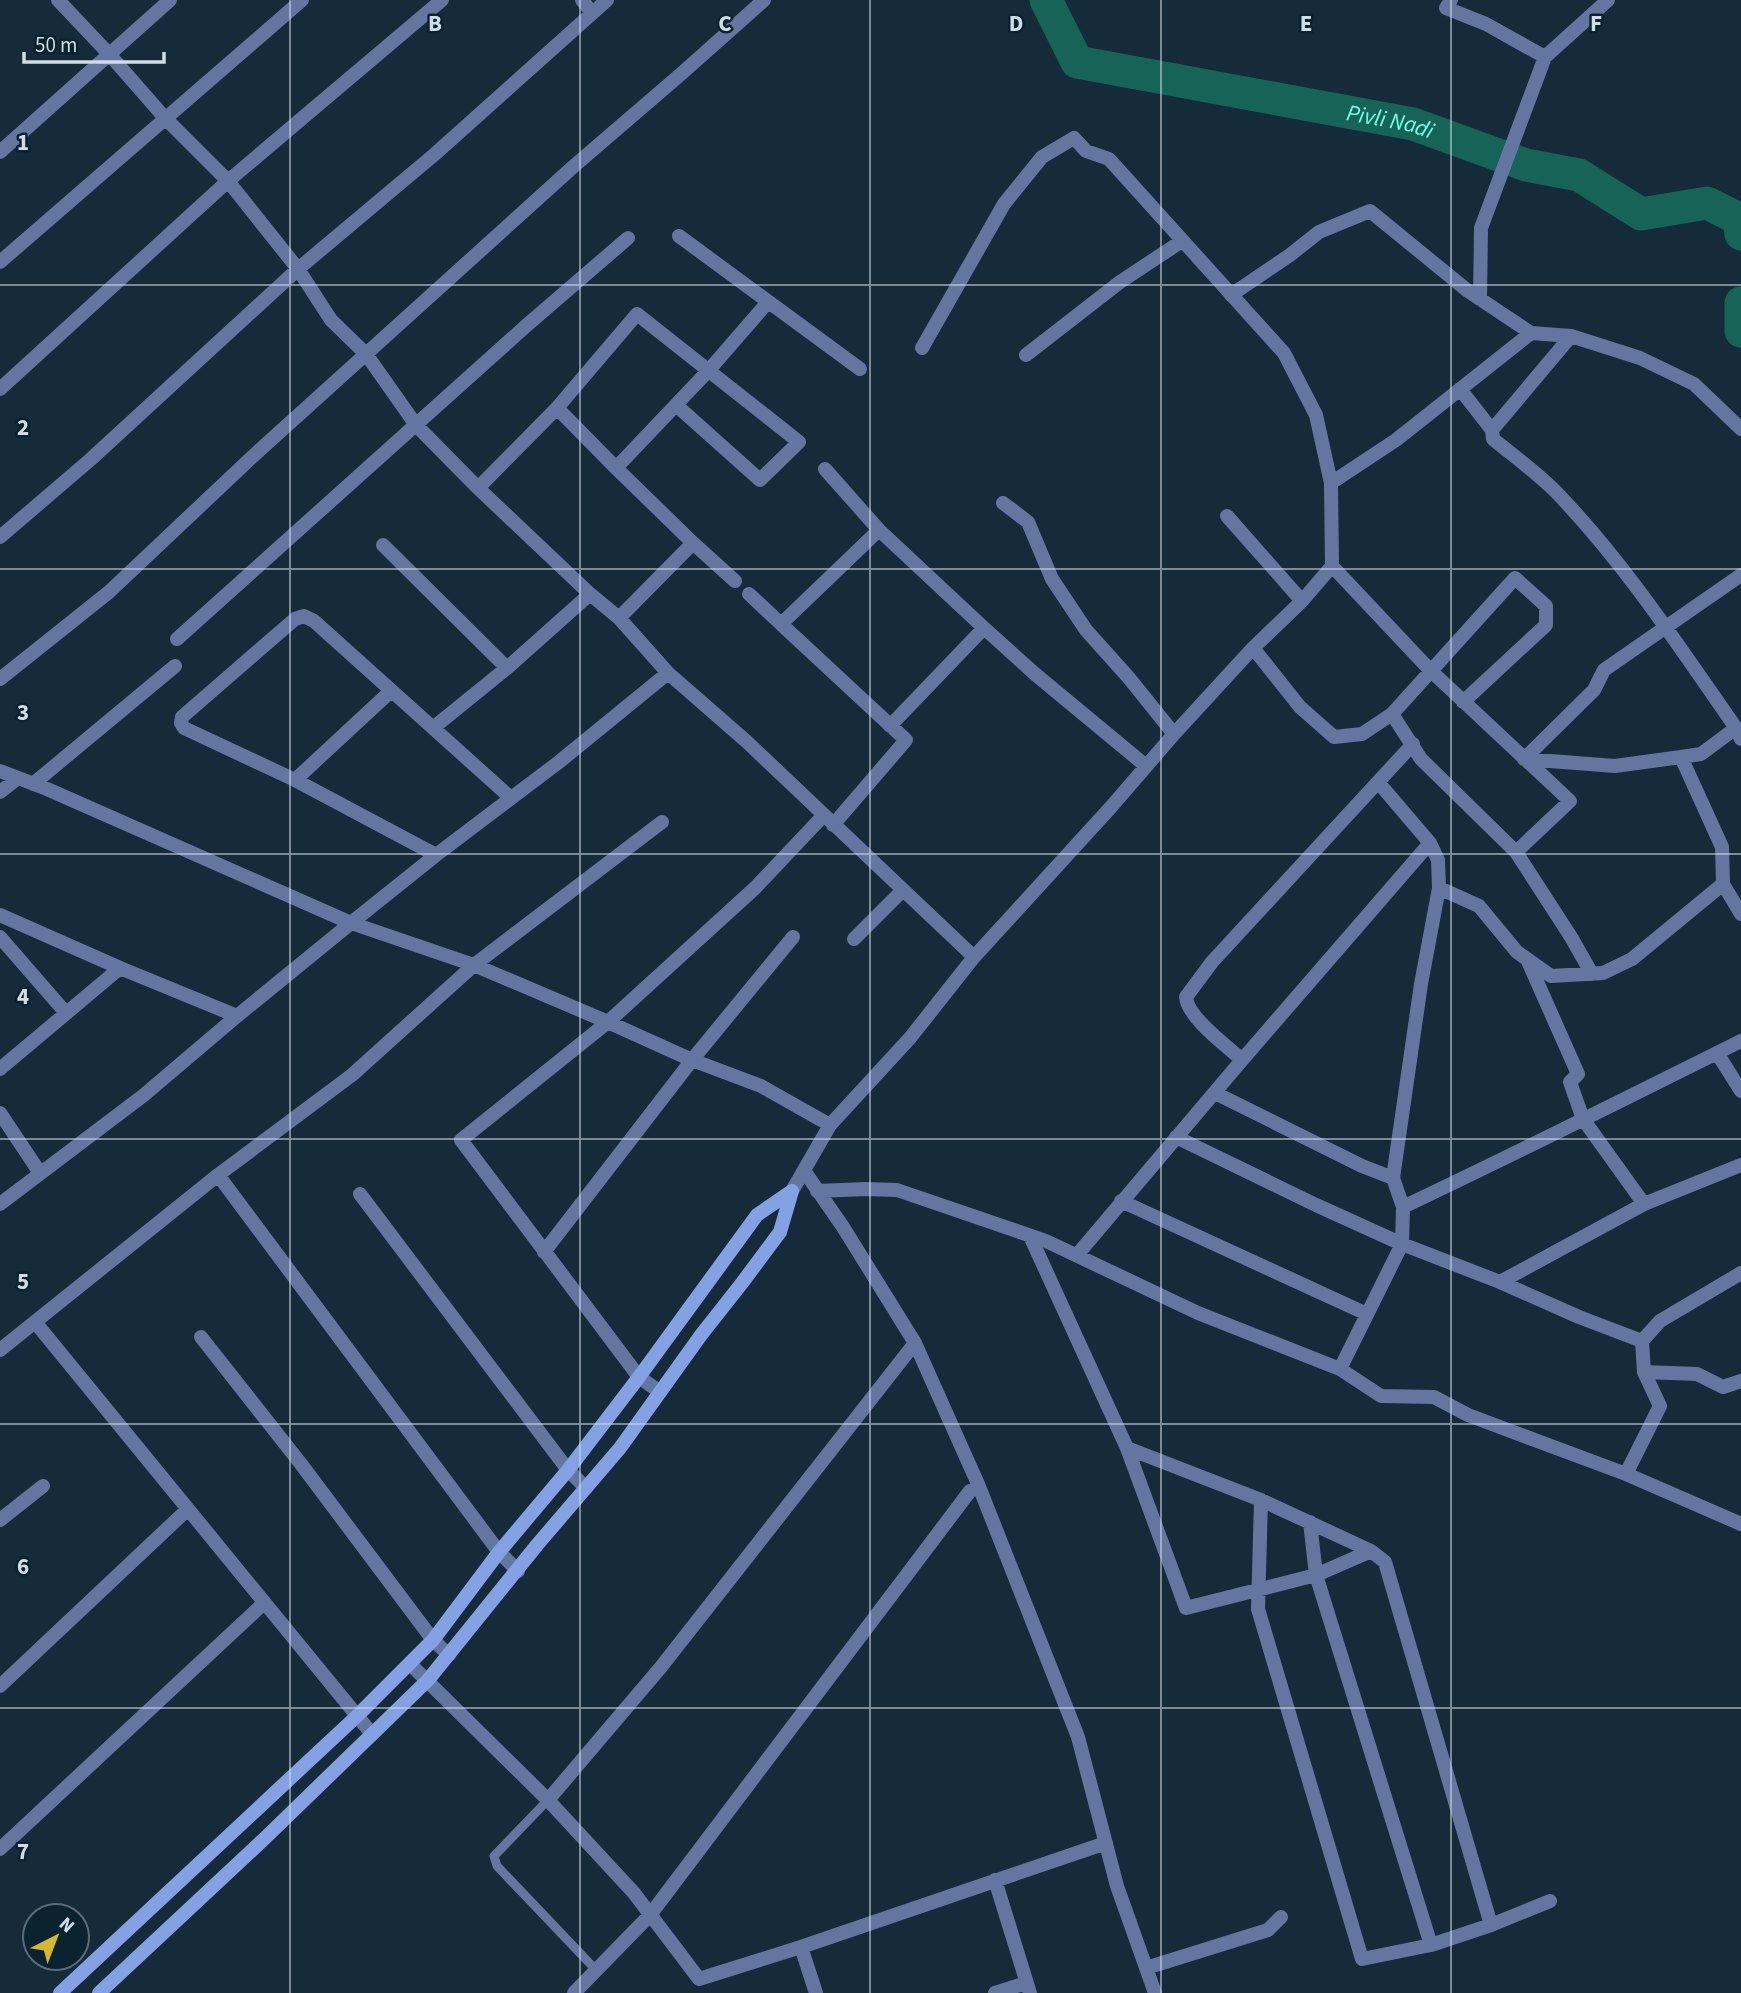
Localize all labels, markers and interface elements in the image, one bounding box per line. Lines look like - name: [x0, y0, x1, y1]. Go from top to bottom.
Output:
- text: B: [428, 7, 442, 40]
- text: C: [718, 7, 732, 40]
- text: D: [1009, 7, 1023, 40]
- text: E: [1300, 7, 1312, 40]
- text: F: [1590, 7, 1602, 40]
- scale bar: [24, 21, 164, 65]
- text: 50 m: [35, 30, 77, 60]
- water label: Pivli Nadi: [1344, 96, 1439, 147]
- text: 1: [17, 126, 29, 159]
- text: 2: [17, 411, 29, 444]
- text: 3: [17, 696, 29, 729]
- text: 4: [17, 980, 29, 1013]
- text: 5: [17, 1265, 29, 1298]
- text: 6: [17, 1550, 29, 1583]
- text: 7: [17, 1835, 29, 1868]
- north arrow: [21, 1902, 91, 1972]
- text: N: [53, 1911, 80, 1940]

